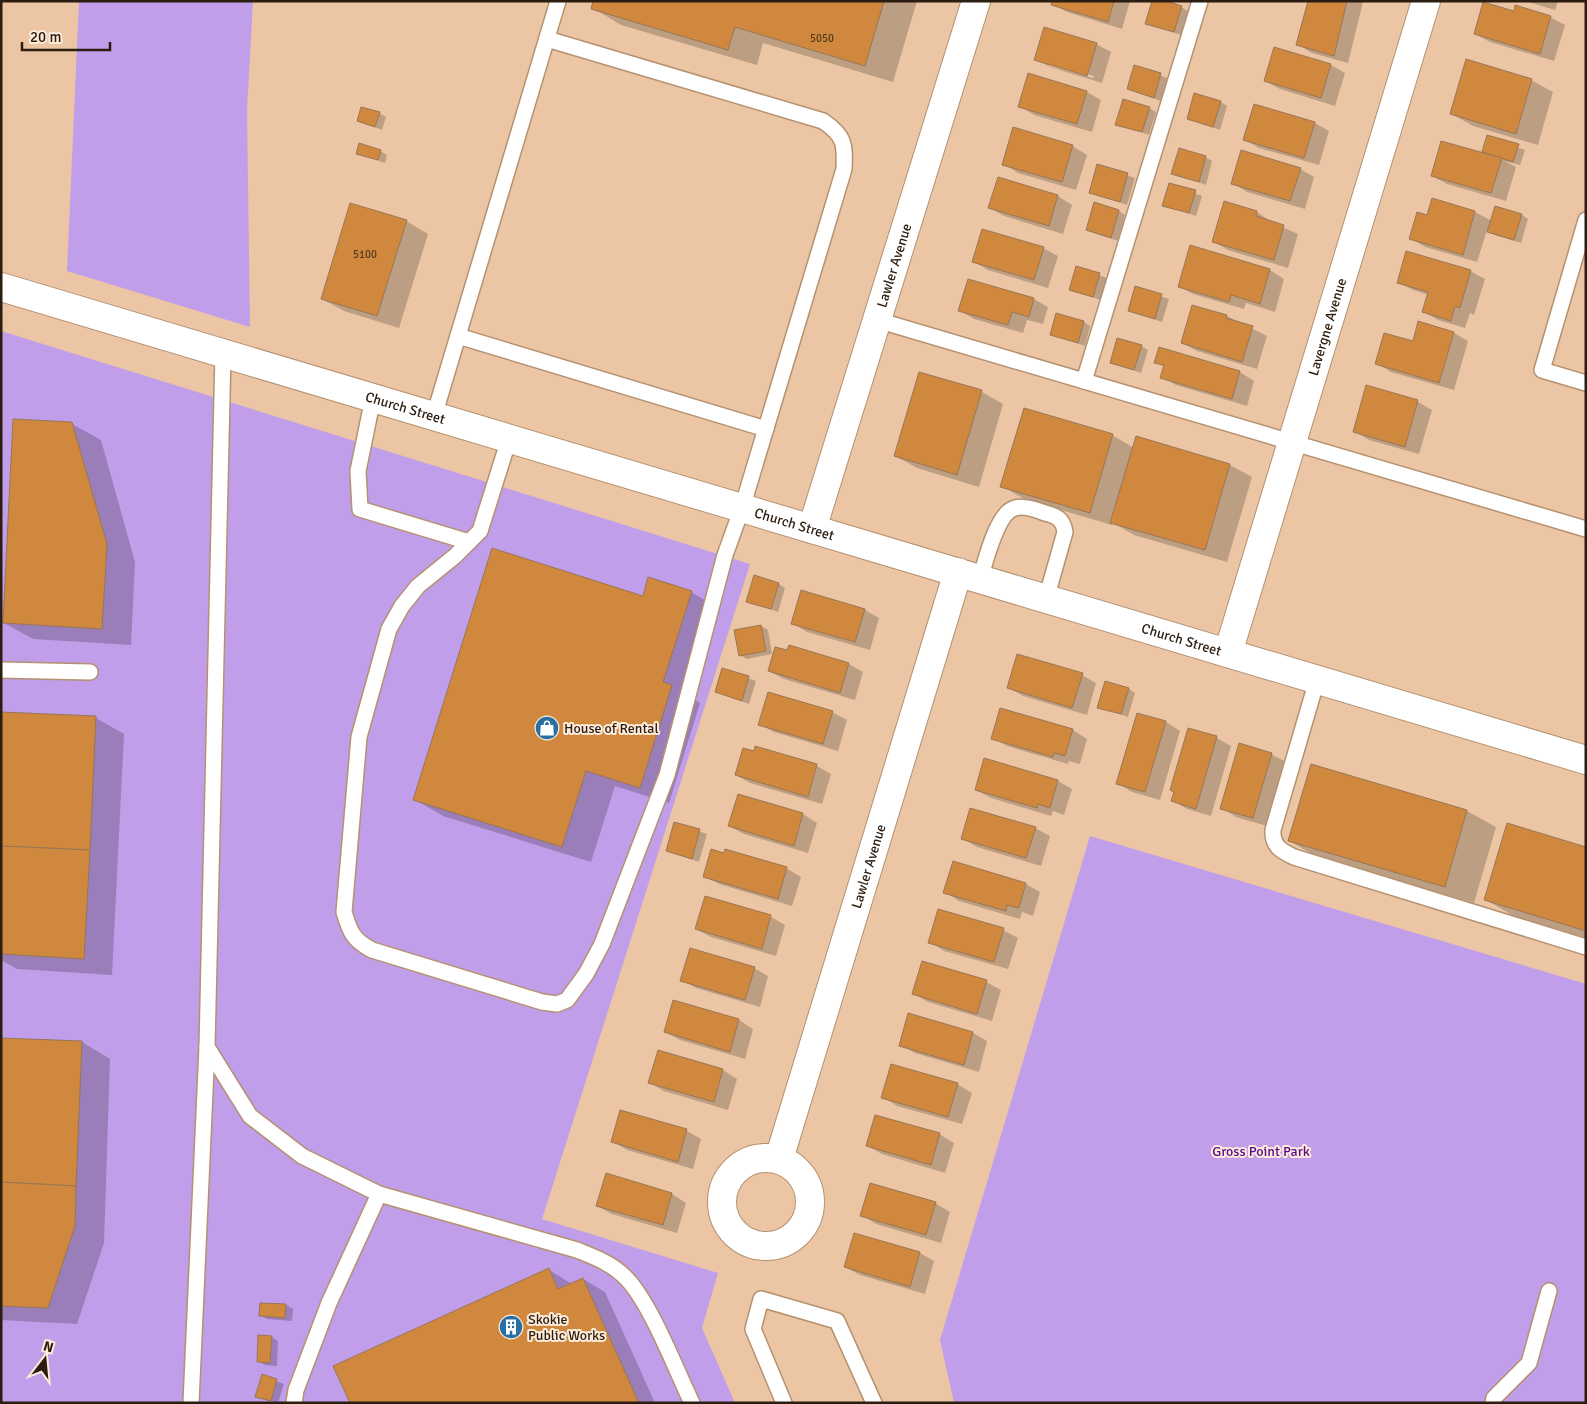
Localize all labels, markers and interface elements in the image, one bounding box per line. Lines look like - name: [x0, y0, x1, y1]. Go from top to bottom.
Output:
- scale bar: [22, 20, 110, 52]
- text: 20 m: [30, 28, 61, 46]
- house number: 5050: [810, 32, 834, 45]
- street label: Lawler Avenue: [873, 221, 915, 310]
- house number: 5100: [353, 248, 377, 261]
- street label: Lavergne Avenue: [1305, 276, 1350, 378]
- street label: Church Street: [363, 388, 447, 428]
- street label: Church Street: [752, 504, 836, 544]
- street label: Church Street: [1139, 620, 1223, 660]
- shop icon: House of Rental: [534, 715, 560, 741]
- place label: House of Rental: [564, 720, 659, 737]
- street label: Lawler Avenue: [848, 822, 890, 911]
- park label: Gross Point Park: [1212, 1143, 1310, 1160]
- place label: Skokie Public Works: [528, 1311, 605, 1344]
- building icon: Skokie Public Works: [498, 1314, 524, 1340]
- north arrow: [20, 1334, 70, 1384]
- text: N: [41, 1337, 55, 1356]

